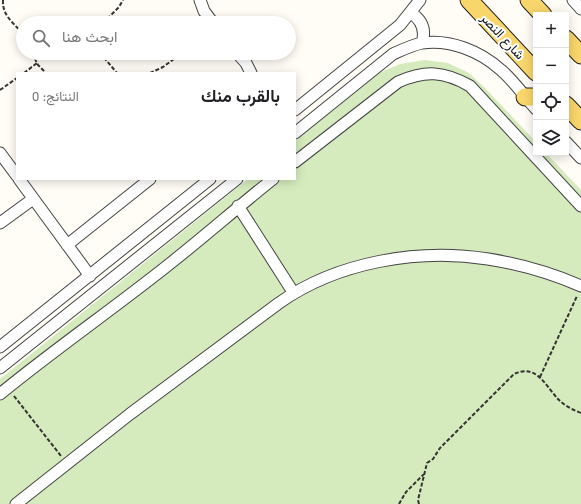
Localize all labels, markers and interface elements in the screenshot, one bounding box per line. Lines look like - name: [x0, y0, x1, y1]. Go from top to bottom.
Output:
- street label: شارع النصر: [474, 9, 528, 65]
- map controls: [533, 12, 569, 156]
- button: +: [533, 12, 569, 48]
- search box: [16, 16, 296, 60]
- icon: search: [30, 27, 52, 49]
- text: ابحث هنا: [62, 27, 118, 50]
- button: −: [533, 48, 569, 84]
- button: locate: [533, 84, 569, 120]
- text: بالقرب منك: [201, 85, 280, 111]
- text: النتائج: 0: [32, 88, 79, 108]
- button: layers: [533, 120, 569, 156]

